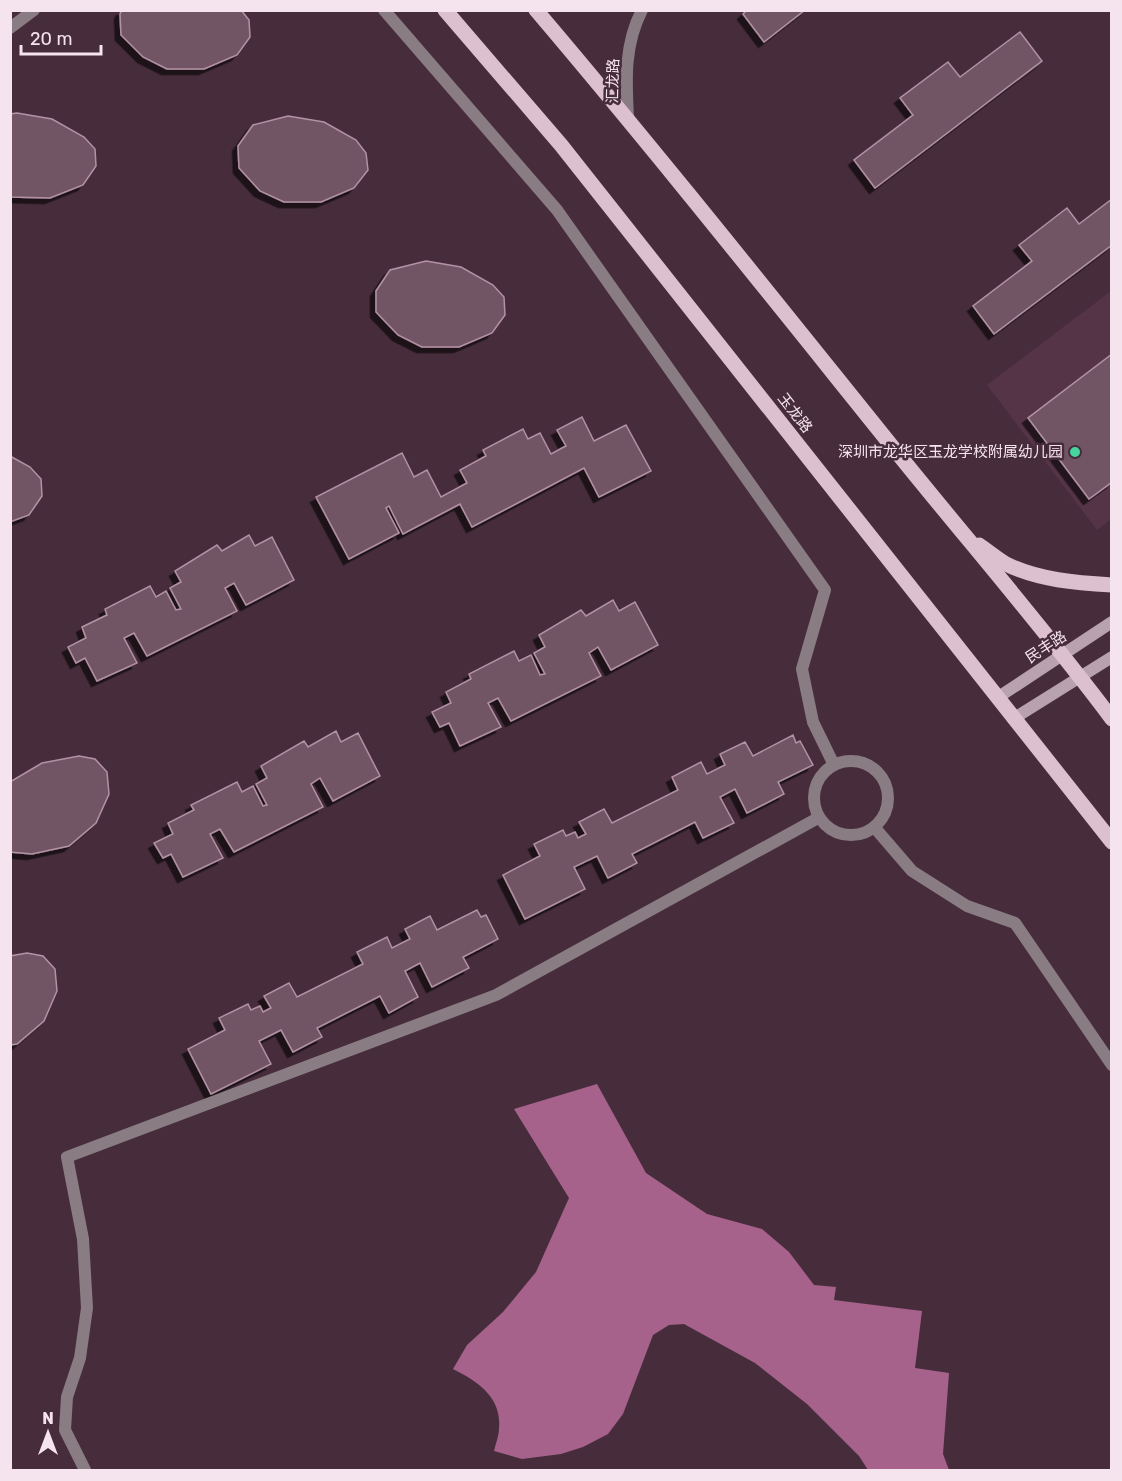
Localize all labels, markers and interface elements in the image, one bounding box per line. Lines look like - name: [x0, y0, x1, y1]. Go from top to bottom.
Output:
- scale bar: [21, 18, 100, 56]
- text: 20 m: [30, 28, 72, 50]
- street label: 汇龙路: [604, 58, 622, 104]
- street label: 玉龙路: [774, 390, 816, 436]
- place label: 深圳市龙华区玉龙学校附属幼儿园: [838, 443, 1063, 461]
- marker: 深圳市龙华区玉龙学校附属幼儿园: [1068, 445, 1082, 459]
- street label: 民丰路: [1022, 627, 1070, 667]
- north arrow: [18, 1403, 78, 1463]
- text: N: [42, 1409, 54, 1428]

